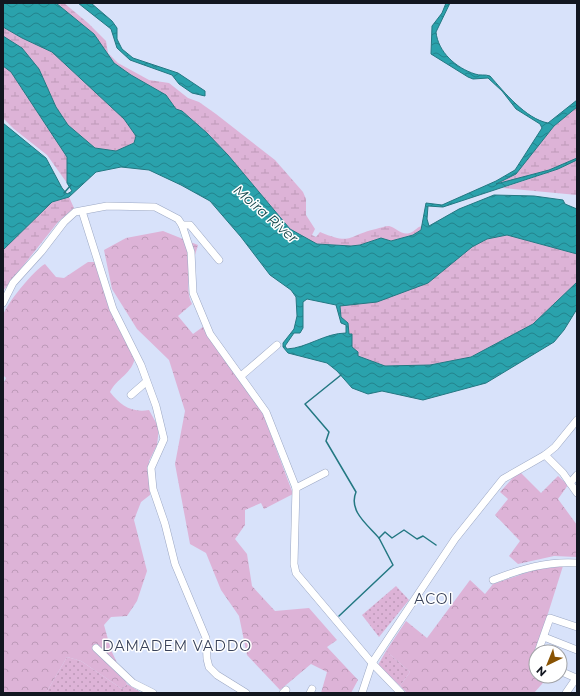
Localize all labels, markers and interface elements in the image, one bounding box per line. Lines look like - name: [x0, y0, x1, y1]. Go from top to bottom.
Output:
- water label: Moira River: [230, 181, 302, 247]
- district label: ACOI: [414, 590, 454, 608]
- district label: DAMADEM VADDO: [102, 637, 252, 655]
- north arrow: [528, 644, 568, 684]
- text: N: [533, 663, 549, 679]

